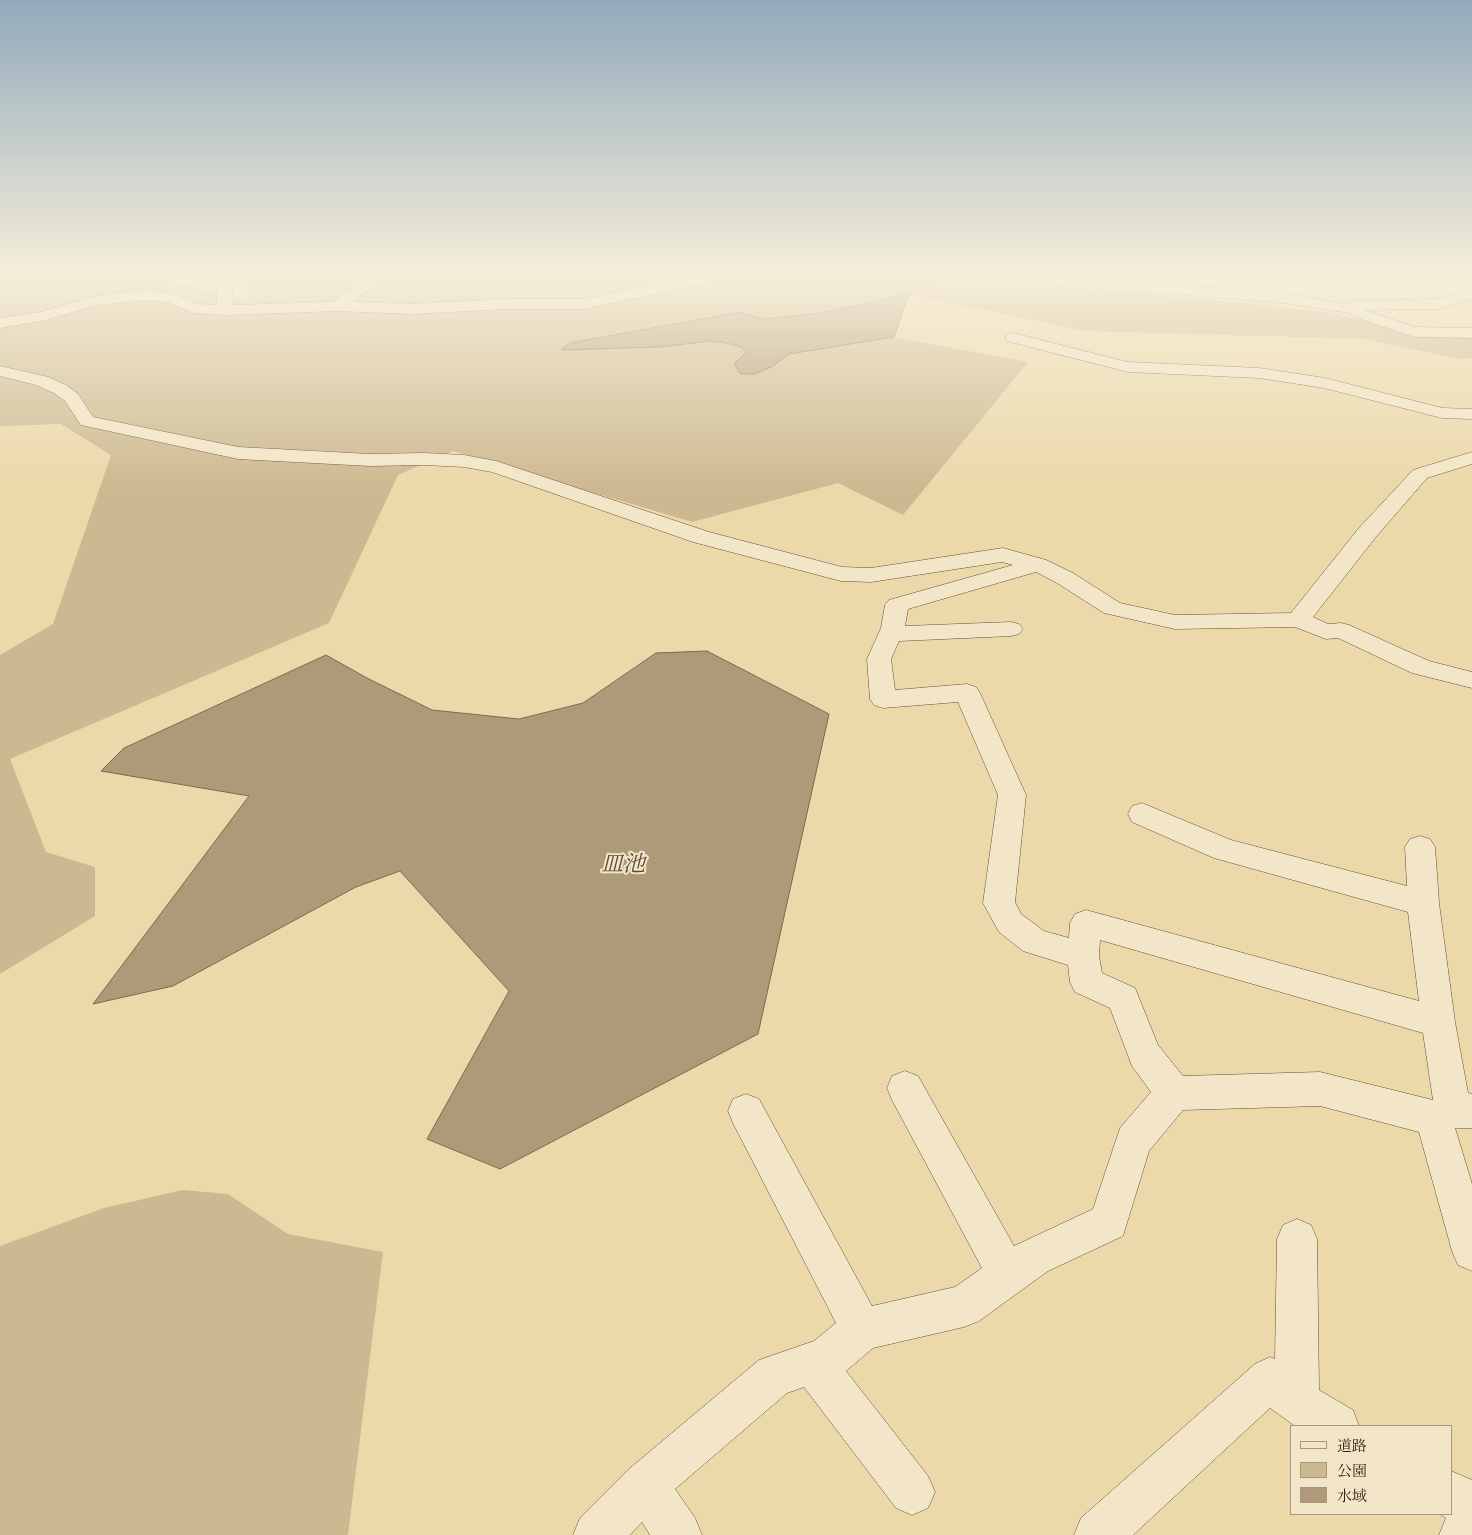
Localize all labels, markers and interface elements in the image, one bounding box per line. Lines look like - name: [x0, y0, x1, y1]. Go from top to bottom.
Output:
- water label: 皿池: [601, 853, 645, 879]
- legend: [1290, 1425, 1452, 1515]
- text: 道路: [1337, 1437, 1367, 1456]
- text: 公園: [1337, 1462, 1367, 1481]
- text: 水域: [1337, 1487, 1367, 1506]

